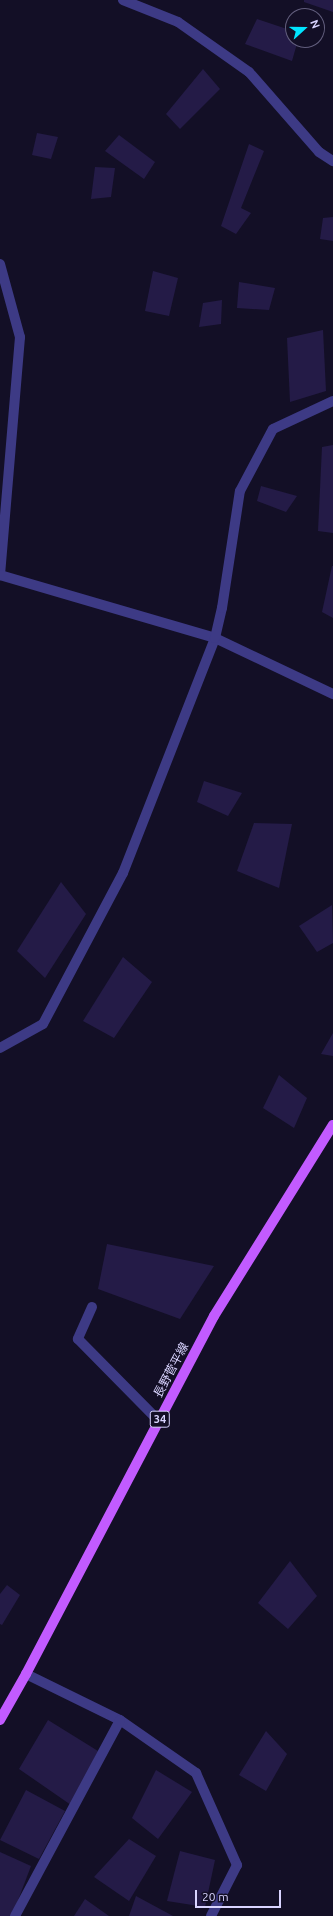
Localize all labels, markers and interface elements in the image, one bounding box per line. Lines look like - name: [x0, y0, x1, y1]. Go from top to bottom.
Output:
- north arrow: [285, 8, 325, 48]
- text: N: [308, 18, 322, 30]
- street label: 長野菅平線: [151, 1340, 191, 1400]
- road number: 34: [149, 1410, 171, 1428]
- scale bar: [197, 1882, 283, 1908]
- text: 20 m: [202, 1890, 229, 1903]

